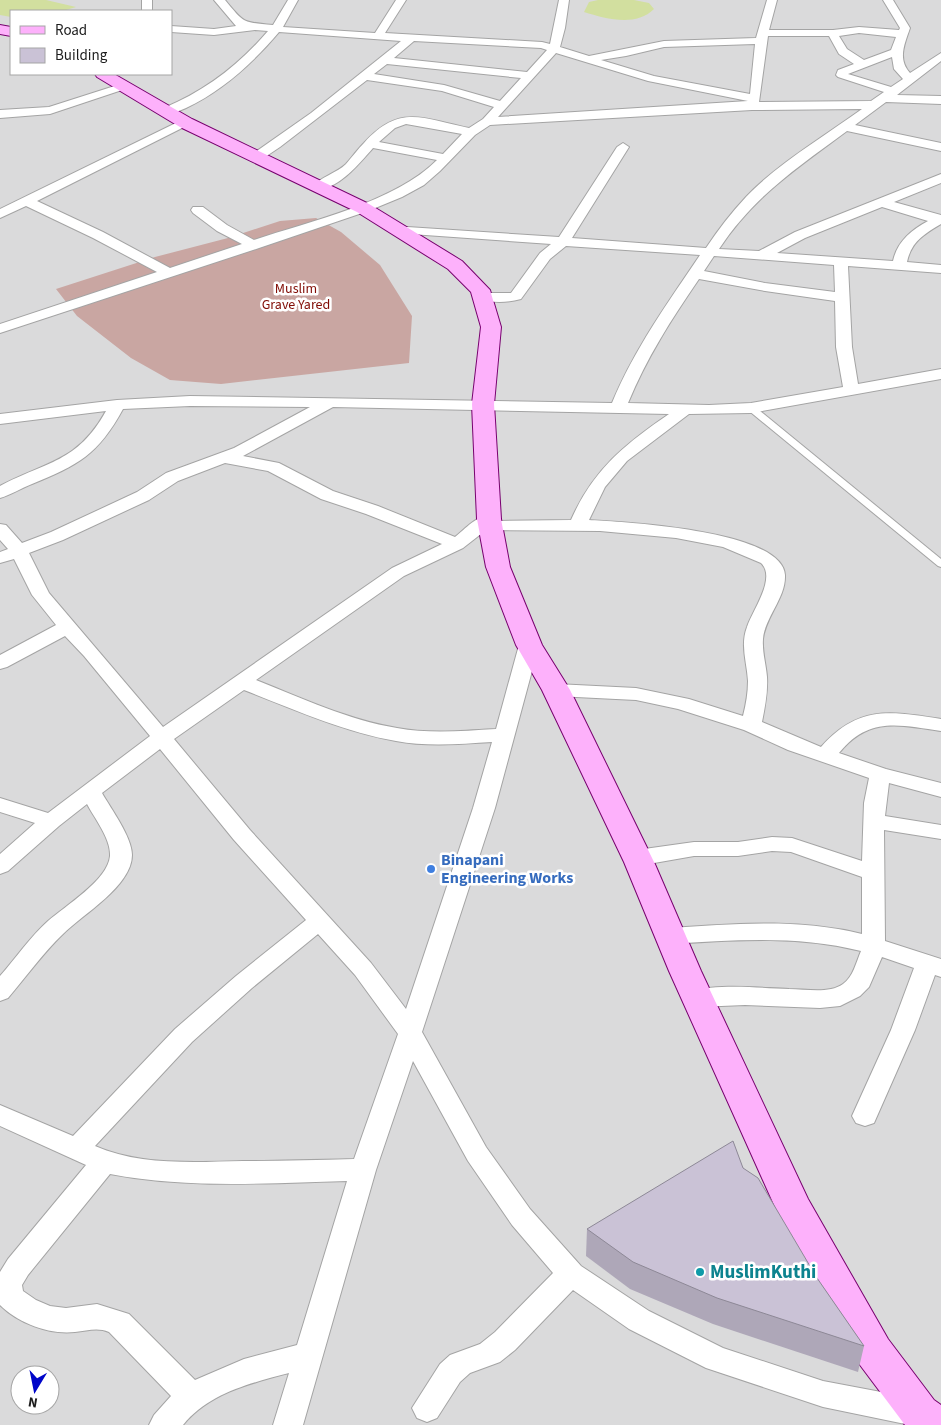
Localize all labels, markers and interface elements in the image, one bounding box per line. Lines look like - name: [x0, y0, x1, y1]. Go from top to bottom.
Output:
- legend: [10, 10, 172, 75]
- text: Road: [55, 20, 87, 41]
- text: Building: [55, 45, 108, 66]
- park label: Muslim Grave Yared: [262, 279, 330, 315]
- place label: Binapani Engineering Works: [441, 849, 573, 889]
- marker: Binapani Engineering Works: [425, 863, 437, 875]
- place label: MuslimKuthi: [710, 1259, 816, 1286]
- marker: MuslimKuthi: [694, 1266, 706, 1278]
- north arrow: [10, 1365, 60, 1415]
- text: N: [27, 1391, 39, 1412]

